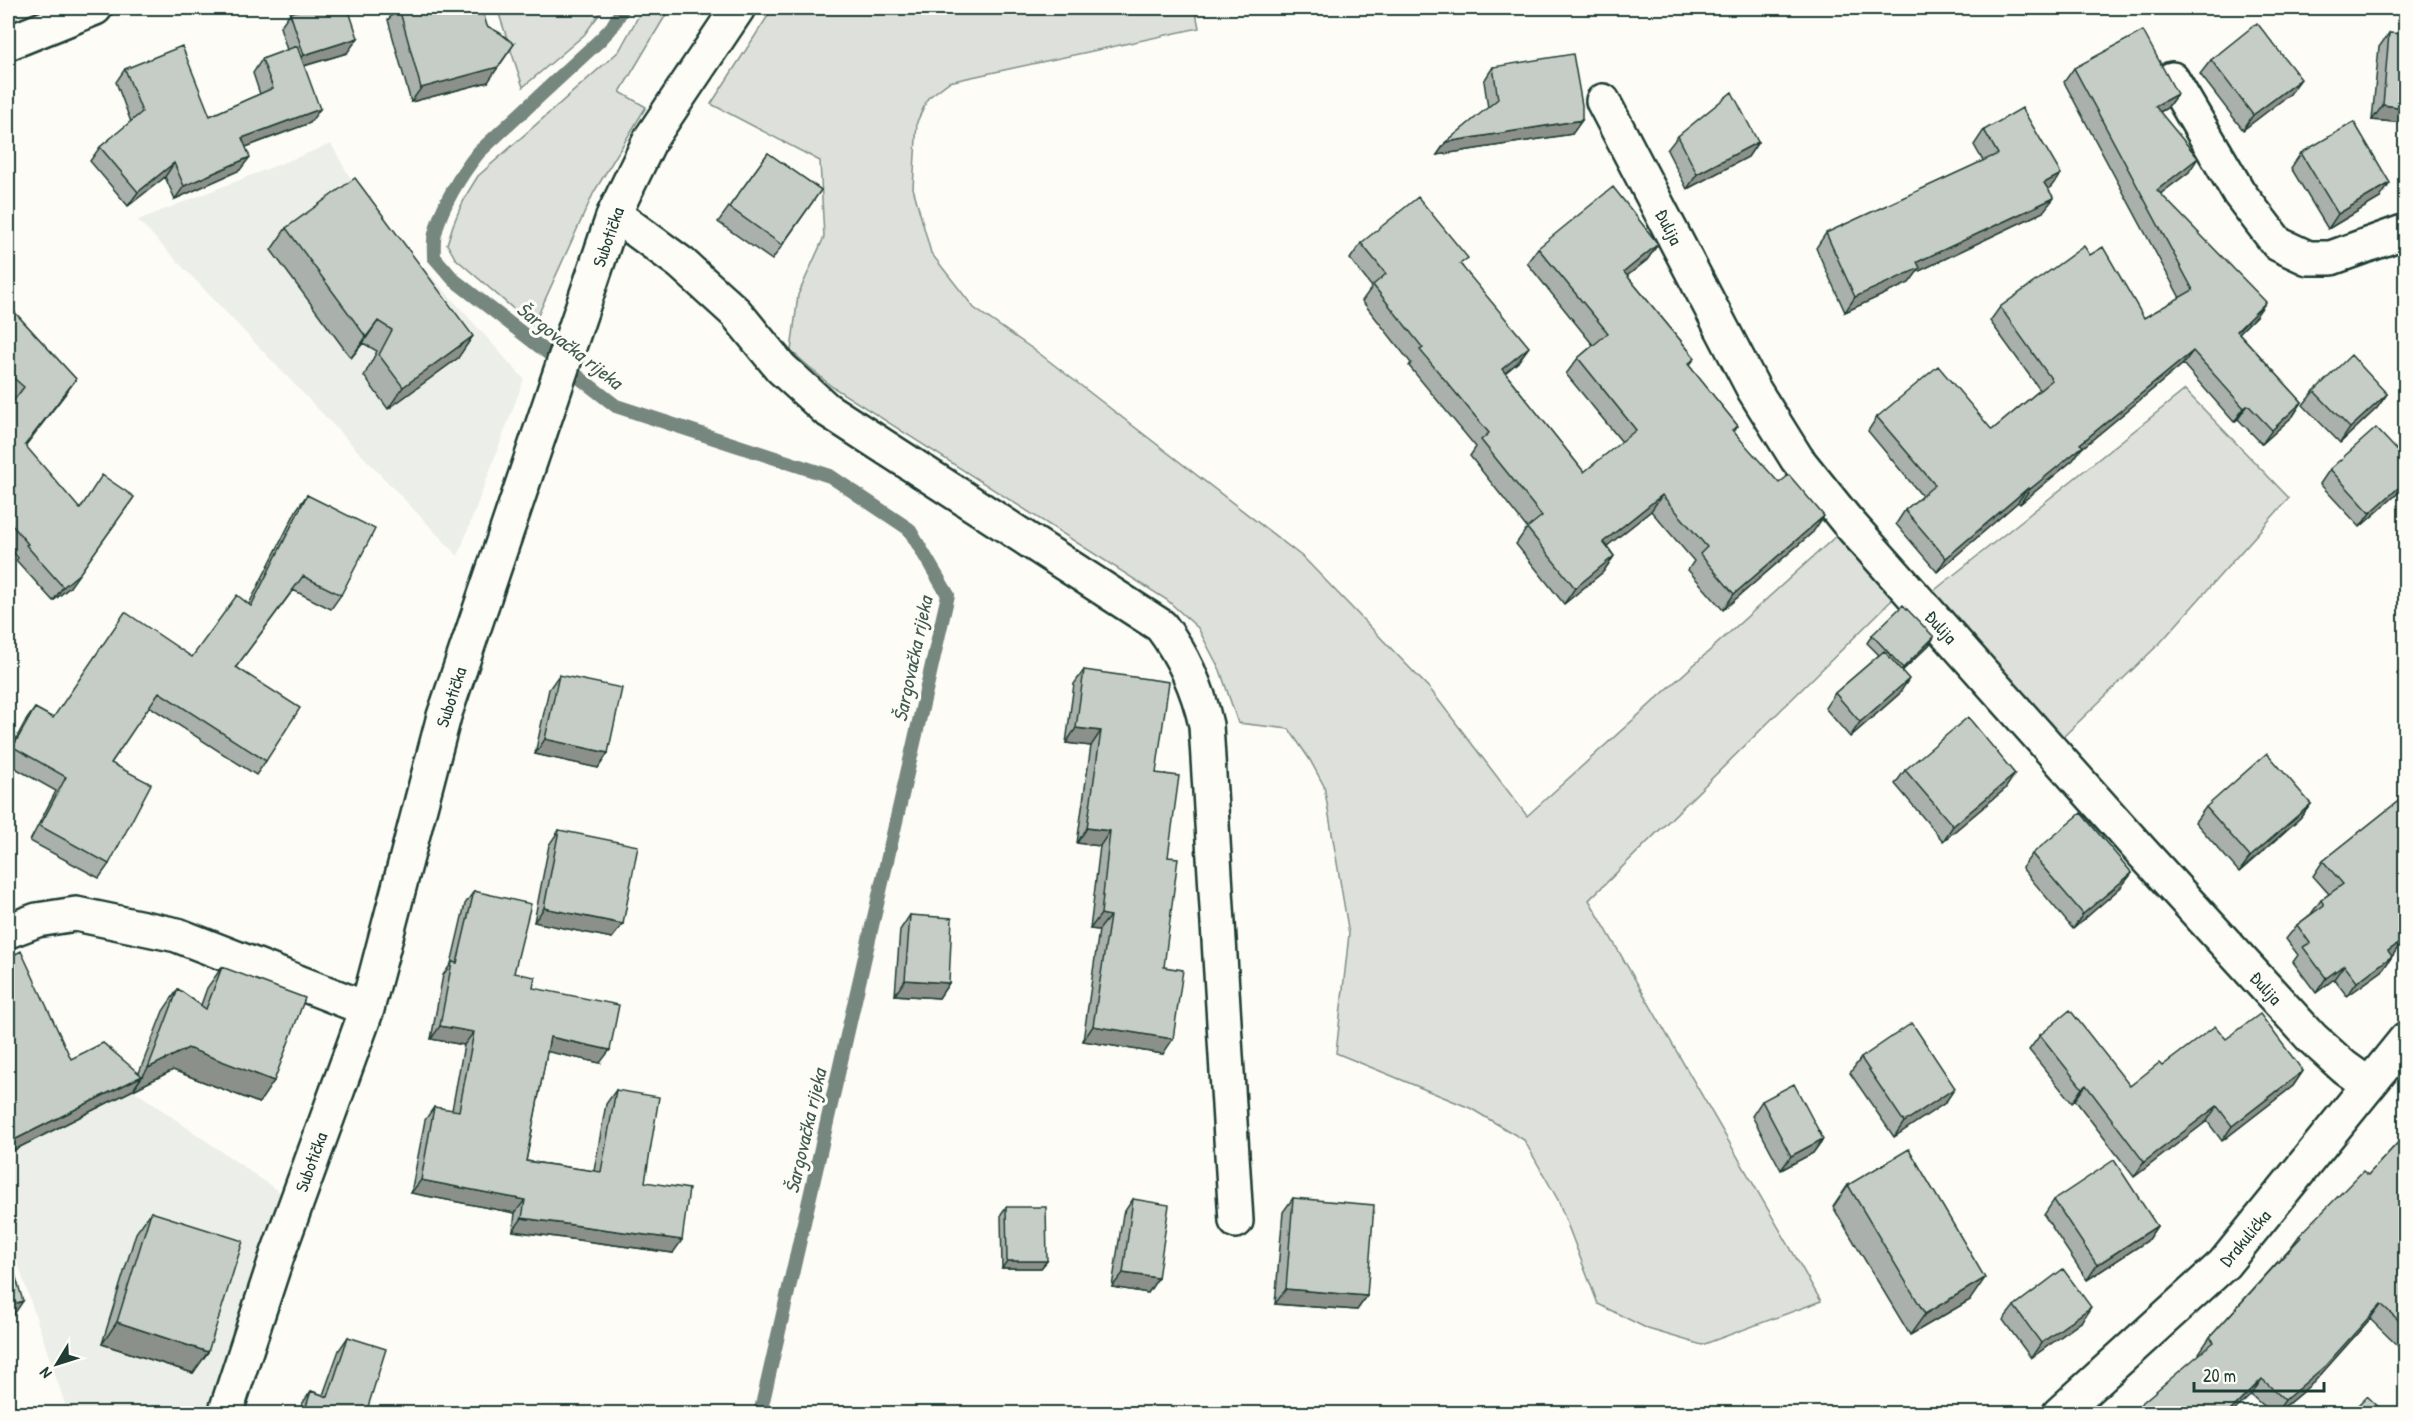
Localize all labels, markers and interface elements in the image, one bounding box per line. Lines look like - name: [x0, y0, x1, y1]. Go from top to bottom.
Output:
- street label: Subotička: [586, 204, 630, 270]
- street label: Đulija: [1649, 205, 1689, 249]
- water label: Šargovačka rijeka: [511, 295, 630, 397]
- water label: Šargovačka rijeka: [886, 592, 940, 724]
- street label: Đulija: [1919, 605, 1963, 649]
- street label: Subotička: [430, 664, 472, 730]
- street label: Đulija: [2244, 966, 2288, 1010]
- water label: Šargovačka rijeka: [778, 1064, 834, 1196]
- street label: Subotička: [289, 1129, 333, 1195]
- street label: Drakulićka: [2214, 1204, 2276, 1272]
- north arrow: [27, 1334, 87, 1394]
- scale bar: [2194, 1355, 2324, 1393]
- text: N: [34, 1363, 56, 1383]
- text: 20 m: [2203, 1363, 2236, 1388]

